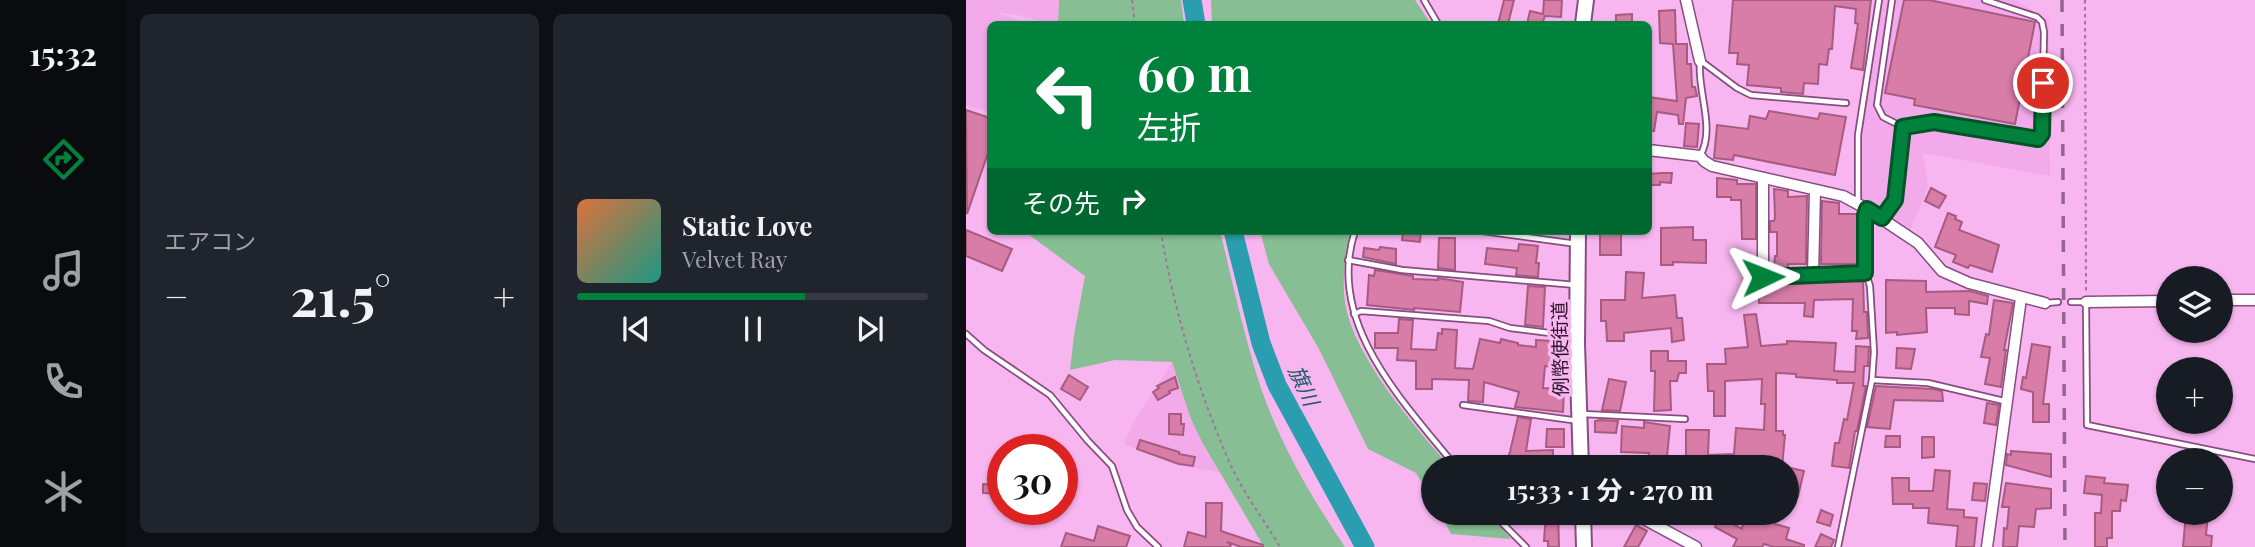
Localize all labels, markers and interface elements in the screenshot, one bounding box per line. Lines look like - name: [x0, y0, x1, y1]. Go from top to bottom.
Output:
- text: 15:32: [29, 31, 97, 74]
- text: 60 m: [1137, 39, 1252, 104]
- icon: left: [1022, 49, 1113, 140]
- pin: [2013, 53, 2073, 113]
- icon: arrive: [2024, 64, 2062, 102]
- text: 左折: [1137, 104, 1201, 147]
- icon: directions: [39, 135, 88, 184]
- icon: right: [1114, 182, 1152, 220]
- text: その先: [1022, 185, 1100, 220]
- text: Static Love: [682, 208, 812, 243]
- text: エアコン: [164, 225, 256, 256]
- position arrow: [1726, 240, 1800, 314]
- text: Velvet Ray: [682, 243, 787, 274]
- icon: music: [39, 246, 88, 295]
- text: 21.5°: [291, 261, 391, 330]
- map controls: [2156, 266, 2233, 525]
- button: layers: [2156, 266, 2233, 343]
- text: −: [164, 270, 189, 321]
- text: +: [493, 270, 515, 321]
- street label: 例幣使街道: [1545, 301, 1573, 397]
- icon: previous: [617, 310, 655, 348]
- icon: pause: [734, 310, 772, 348]
- icon: next: [851, 310, 889, 348]
- icon: phone: [39, 357, 88, 406]
- button: +: [2156, 357, 2233, 434]
- water label: 旗川: [1283, 360, 1327, 412]
- speed limit sign: 30: [987, 434, 1078, 525]
- button: −: [2156, 448, 2233, 525]
- icon: climate: [39, 467, 88, 516]
- text: 15:33 · 1 分 · 270 m: [1507, 472, 1713, 507]

